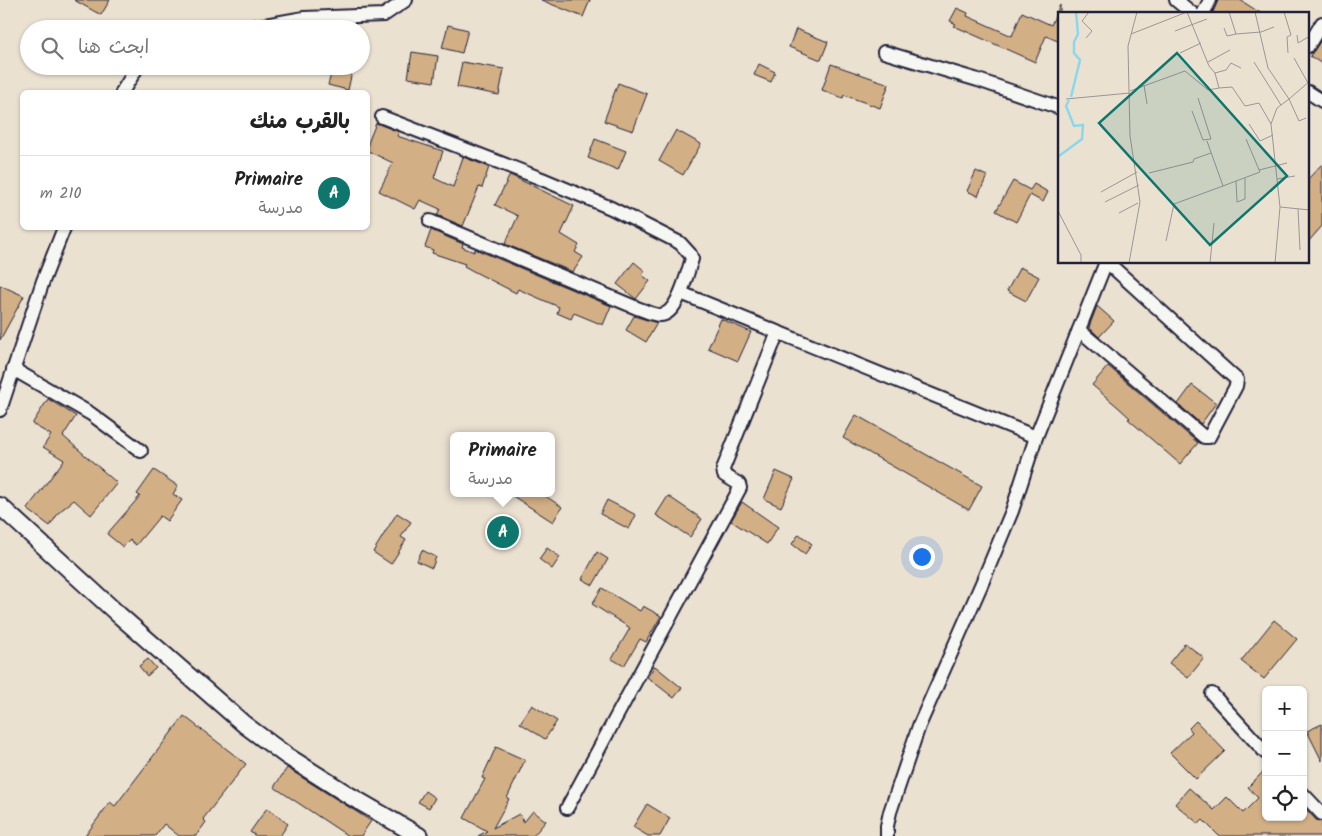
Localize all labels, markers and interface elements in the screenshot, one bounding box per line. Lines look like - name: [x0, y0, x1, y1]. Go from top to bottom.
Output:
- inset map: [1058, 12, 1310, 264]
- search box: [20, 20, 370, 75]
- text: ابحث هنا: [78, 33, 149, 63]
- icon: search: [38, 34, 66, 62]
- text: بالقرب منك: [250, 106, 350, 139]
- text: Primaire: [234, 165, 303, 195]
- text: 210 m: [40, 181, 82, 206]
- text: A: [329, 181, 339, 206]
- text: مدرسة: [258, 196, 303, 221]
- popup: [450, 432, 555, 497]
- text: Primaire: [468, 436, 537, 466]
- text: مدرسة: [468, 467, 513, 492]
- pin: A: [487, 513, 519, 551]
- your location: [909, 544, 935, 570]
- map controls: [1262, 686, 1307, 821]
- button: +: [1262, 686, 1307, 731]
- button: −: [1262, 731, 1307, 776]
- button: locate: [1262, 776, 1307, 821]

